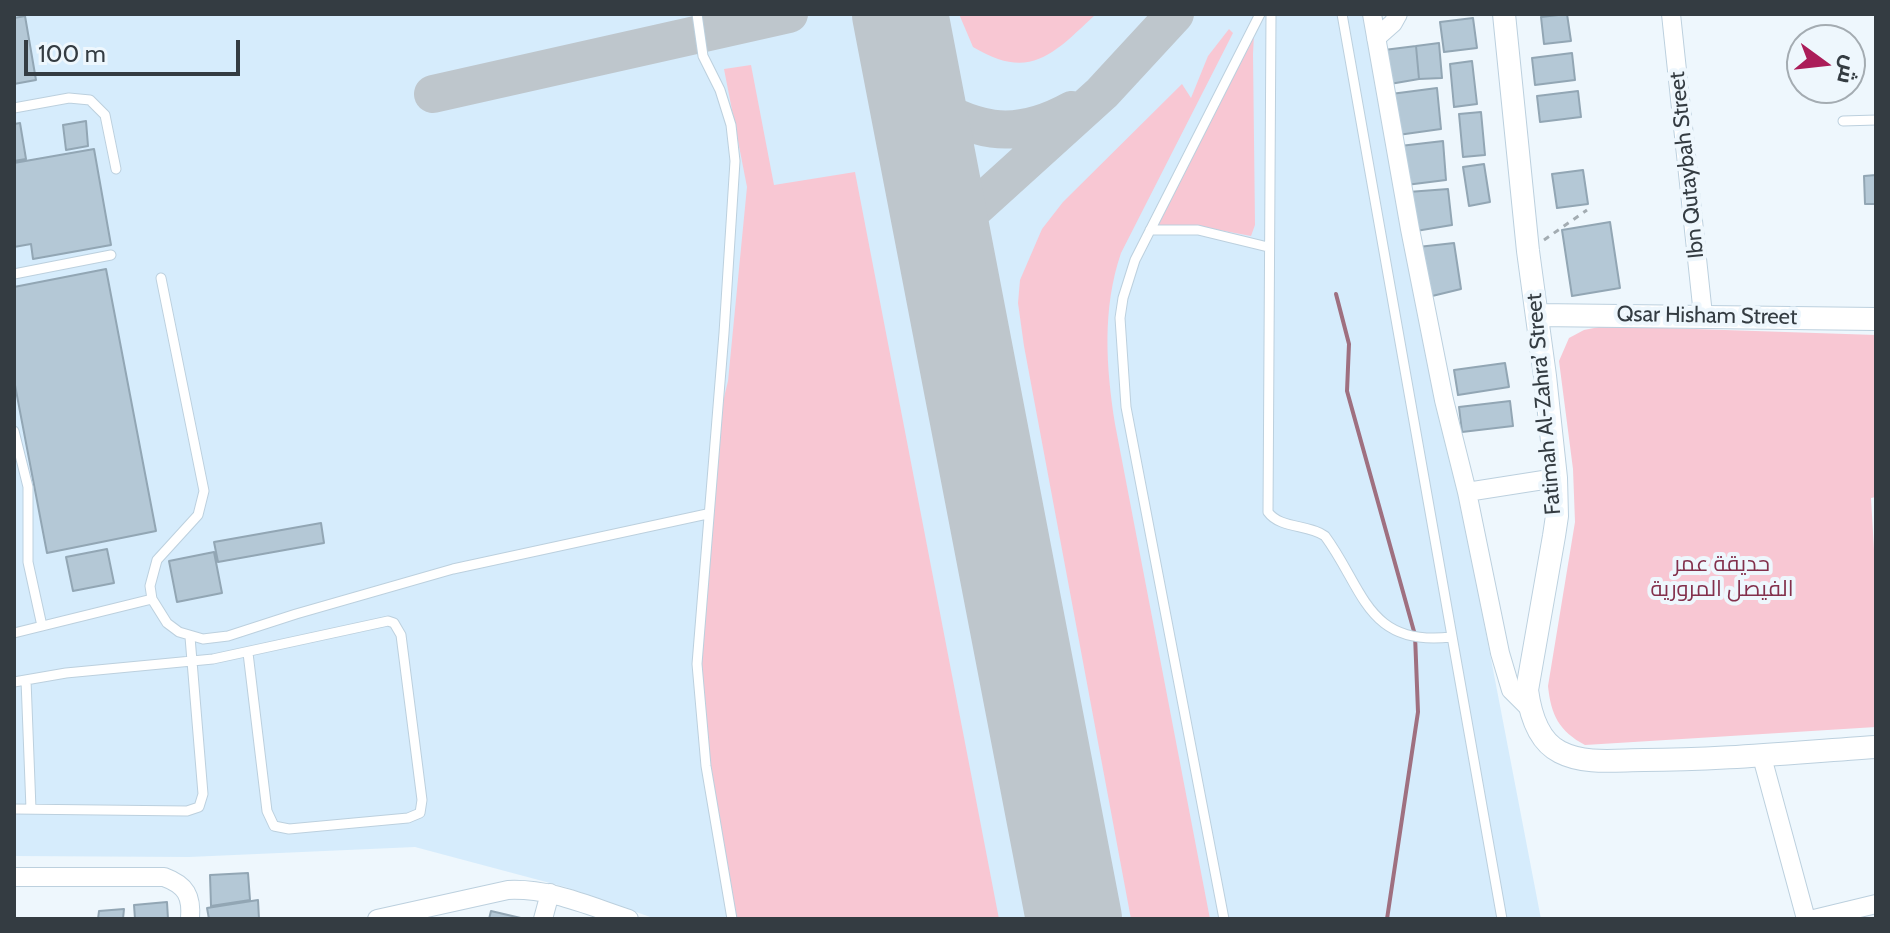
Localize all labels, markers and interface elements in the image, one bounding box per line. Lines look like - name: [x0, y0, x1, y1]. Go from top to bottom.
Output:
- scale bar: [28, 24, 244, 74]
- north arrow: [1786, 24, 1866, 104]
- text: 100 m: [38, 39, 106, 68]
- text: ش: [1831, 53, 1864, 87]
- street label: Ibn Qutaybah Street: [1664, 70, 1710, 260]
- street label: Fatimah Al-Zahra’ Street: [1521, 292, 1567, 516]
- street label: Qsar Hisham Street: [1616, 301, 1798, 331]
- park label: حديقة عمر الفيصل المرورية: [1650, 552, 1794, 604]

